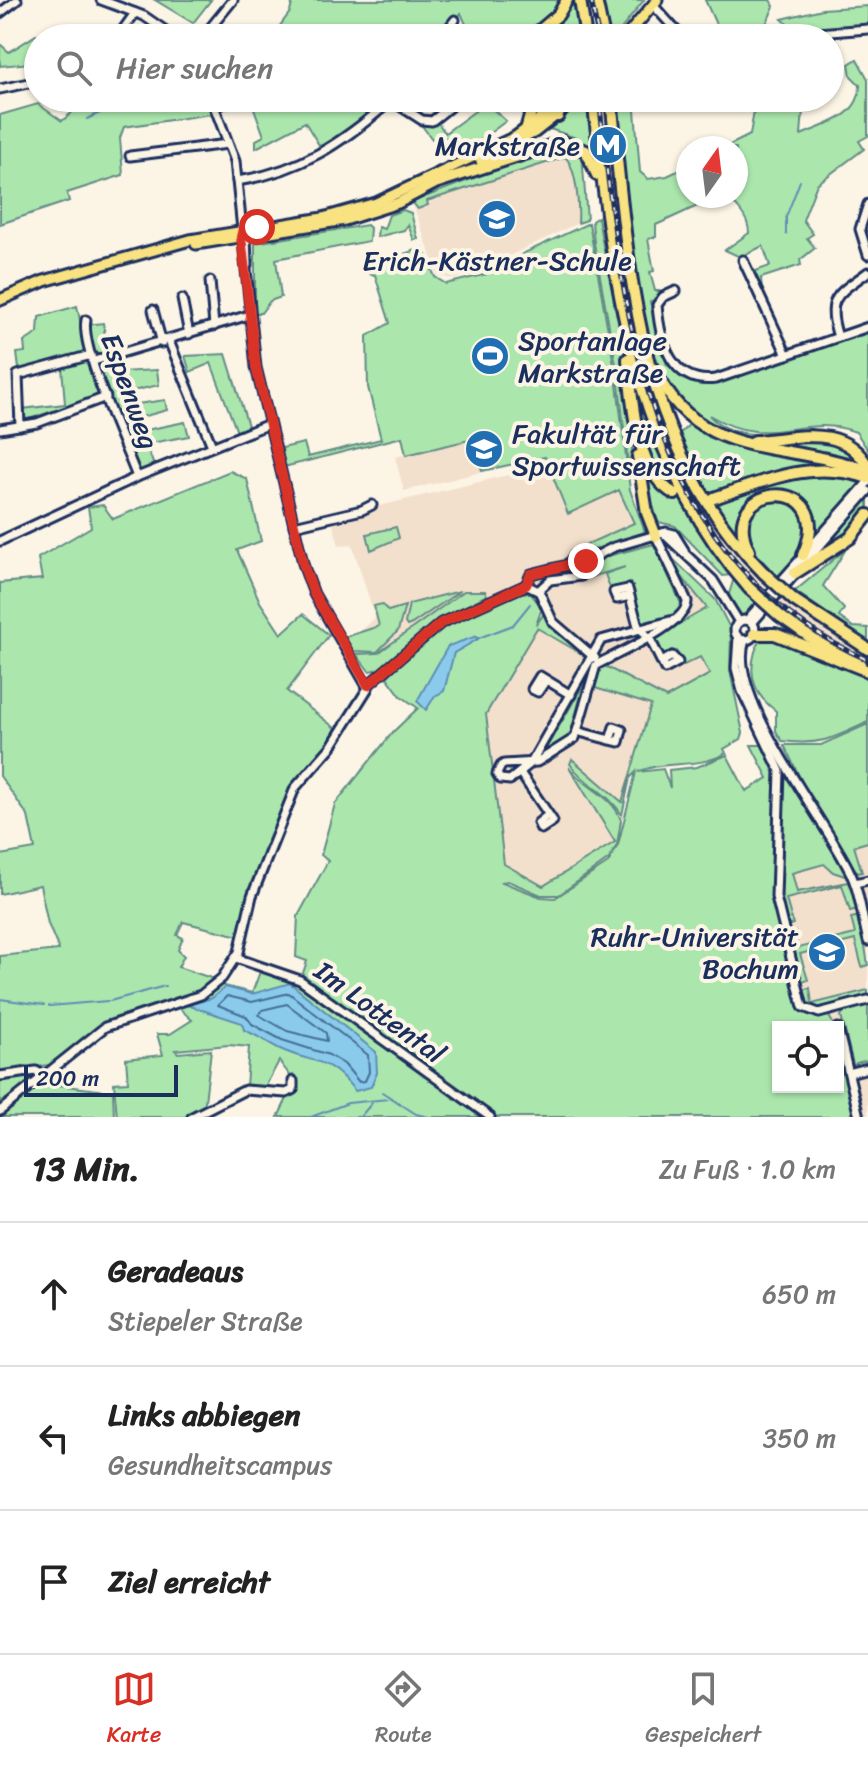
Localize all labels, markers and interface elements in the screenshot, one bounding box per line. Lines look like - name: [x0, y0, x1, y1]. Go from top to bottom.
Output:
- search box: [24, 24, 844, 112]
- text: Hier suchen: [116, 41, 273, 95]
- icon: search: [52, 46, 96, 90]
- place label: Markstraße: [435, 121, 580, 170]
- metro station icon: Markstraße: [587, 124, 629, 166]
- north arrow: [676, 136, 748, 208]
- school or university icon: Erich-Kästner-Schule: [476, 198, 518, 240]
- route start: [239, 209, 275, 245]
- place label: Erich-Kästner-Schule: [362, 236, 632, 285]
- place label: Sportanlage Markstraße: [518, 316, 667, 397]
- street label: Espenweg: [86, 326, 174, 456]
- sports icon: Sportanlage Markstraße: [469, 335, 511, 377]
- place label: Fakultät für Sportwissenschaft: [512, 409, 741, 490]
- school or university icon: Fakultät für Sportwissenschaft: [463, 428, 505, 470]
- route end: [568, 543, 604, 579]
- place label: Ruhr-Universität Bochum: [591, 912, 799, 993]
- school or university icon: Ruhr-Universität Bochum: [806, 931, 848, 973]
- street label: Im Lottental: [303, 947, 457, 1077]
- map controls: [772, 1021, 844, 1093]
- button: locate: [772, 1021, 844, 1093]
- text: 200 m: [36, 1059, 99, 1098]
- scale bar: [24, 1061, 178, 1097]
- text: 13 Min.: [32, 1139, 140, 1199]
- text: Zu Fuß · 1.0 km: [659, 1146, 836, 1192]
- text: Geradeaus: [108, 1244, 243, 1298]
- text: 650 m: [762, 1271, 836, 1317]
- icon: ahead: [32, 1272, 76, 1316]
- text: Stiepeler Straße: [108, 1298, 303, 1344]
- text: Links abbiegen: [108, 1388, 300, 1442]
- text: 350 m: [763, 1415, 836, 1461]
- icon: left: [32, 1416, 76, 1460]
- text: Gesundheitscampus: [108, 1442, 332, 1488]
- text: Ziel erreicht: [108, 1555, 270, 1609]
- icon: arrive: [32, 1560, 76, 1604]
- tab: Karte: [107, 1667, 161, 1754]
- tab: Route: [375, 1667, 432, 1754]
- tab: Gespeichert: [645, 1667, 761, 1754]

